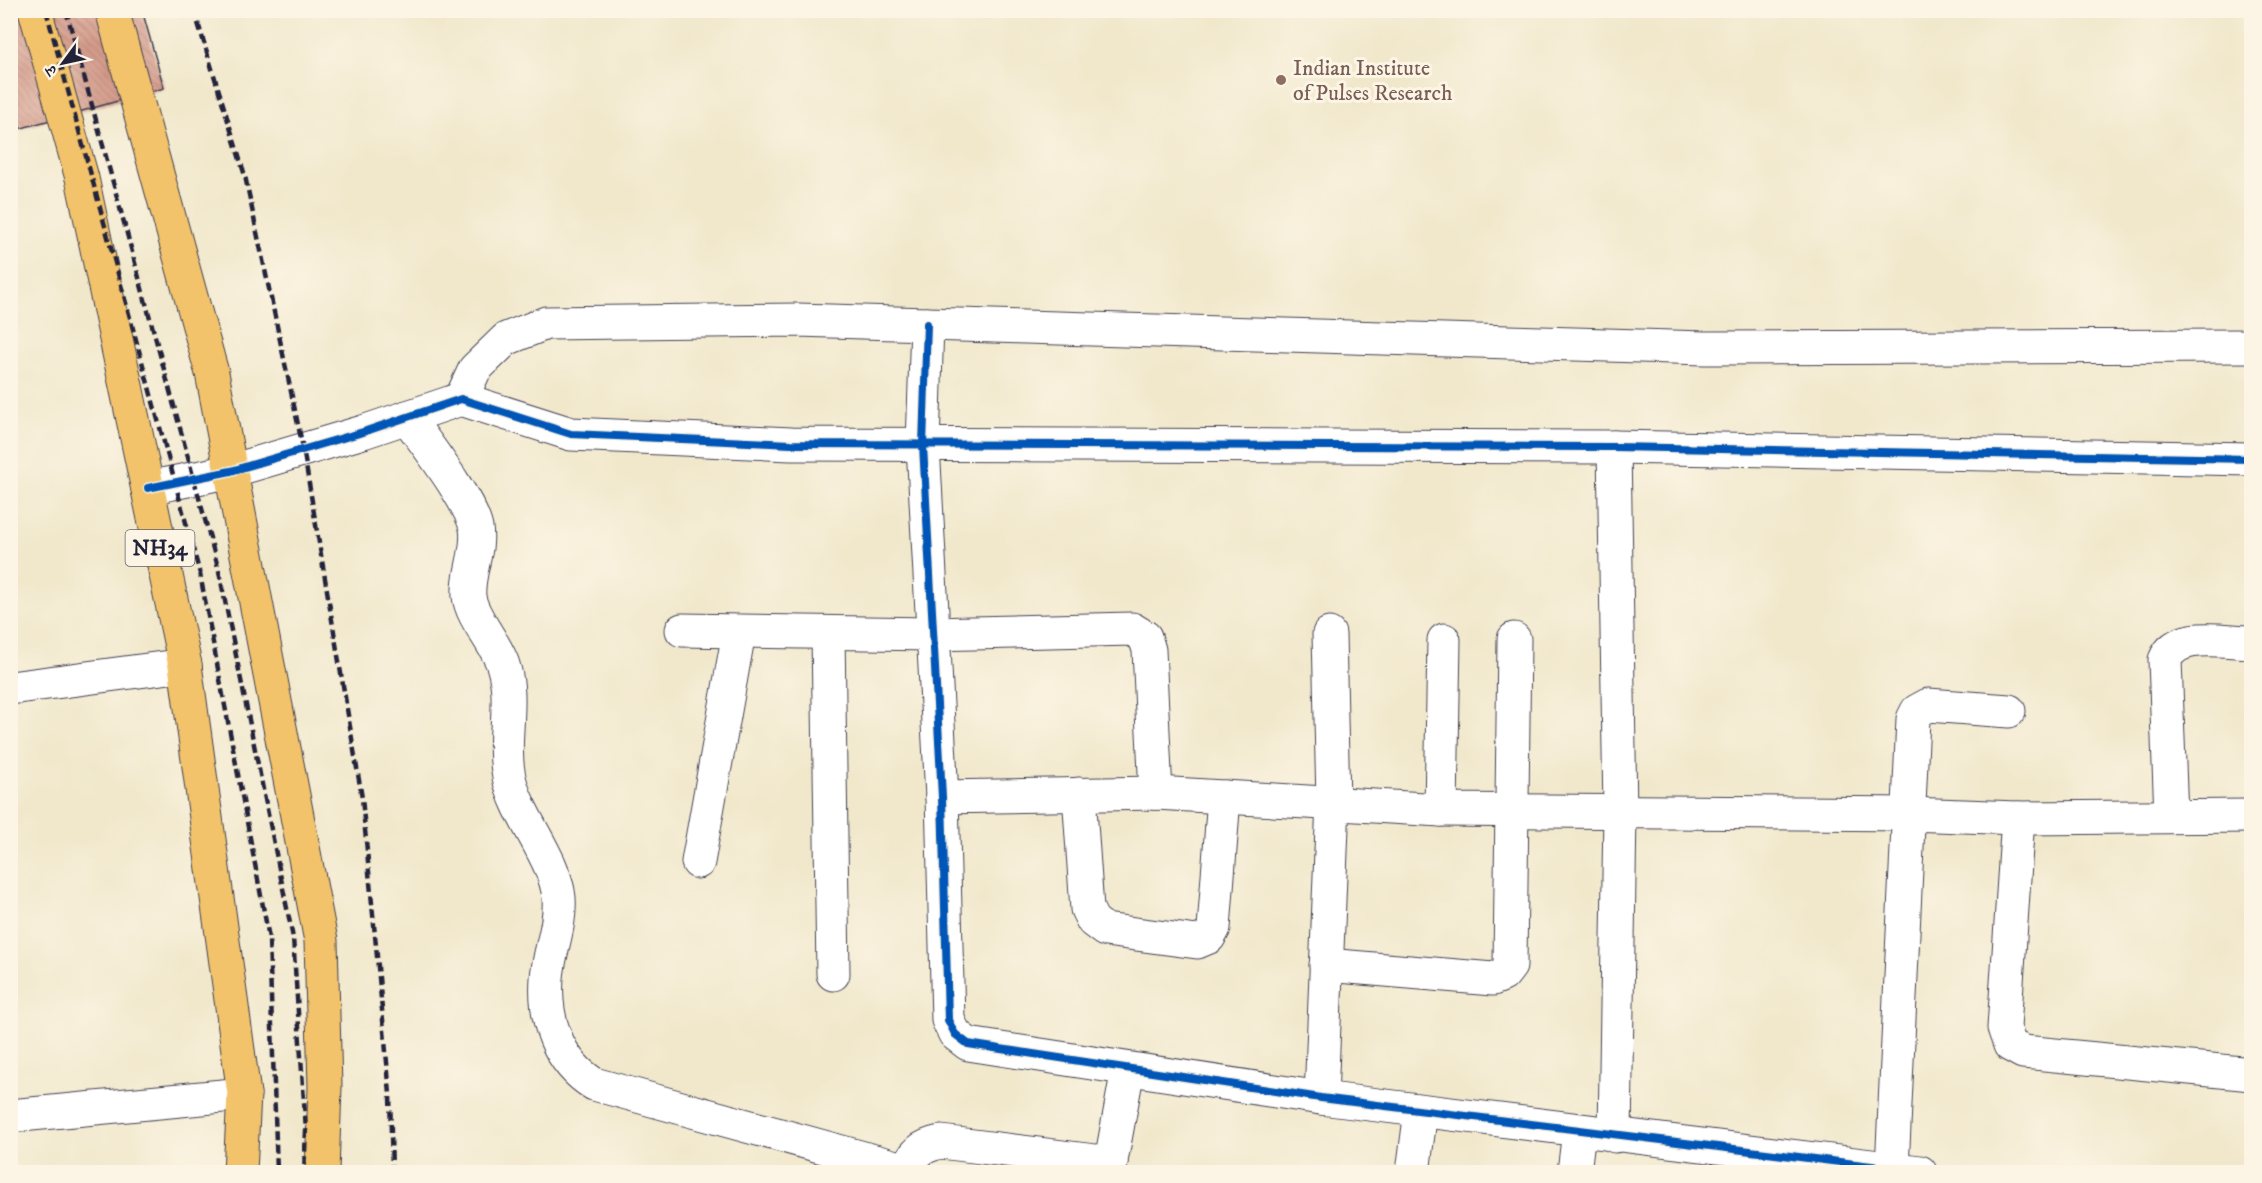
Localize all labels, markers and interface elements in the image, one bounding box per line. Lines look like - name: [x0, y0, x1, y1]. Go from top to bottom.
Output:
- north arrow: [33, 33, 93, 93]
- place label: Indian Institute of Pulses Research: [1293, 55, 1453, 107]
- text: उ: [40, 60, 62, 80]
- marker: Indian Institute of Pulses Research: [1274, 73, 1288, 87]
- road number: NH34: [126, 530, 195, 566]

